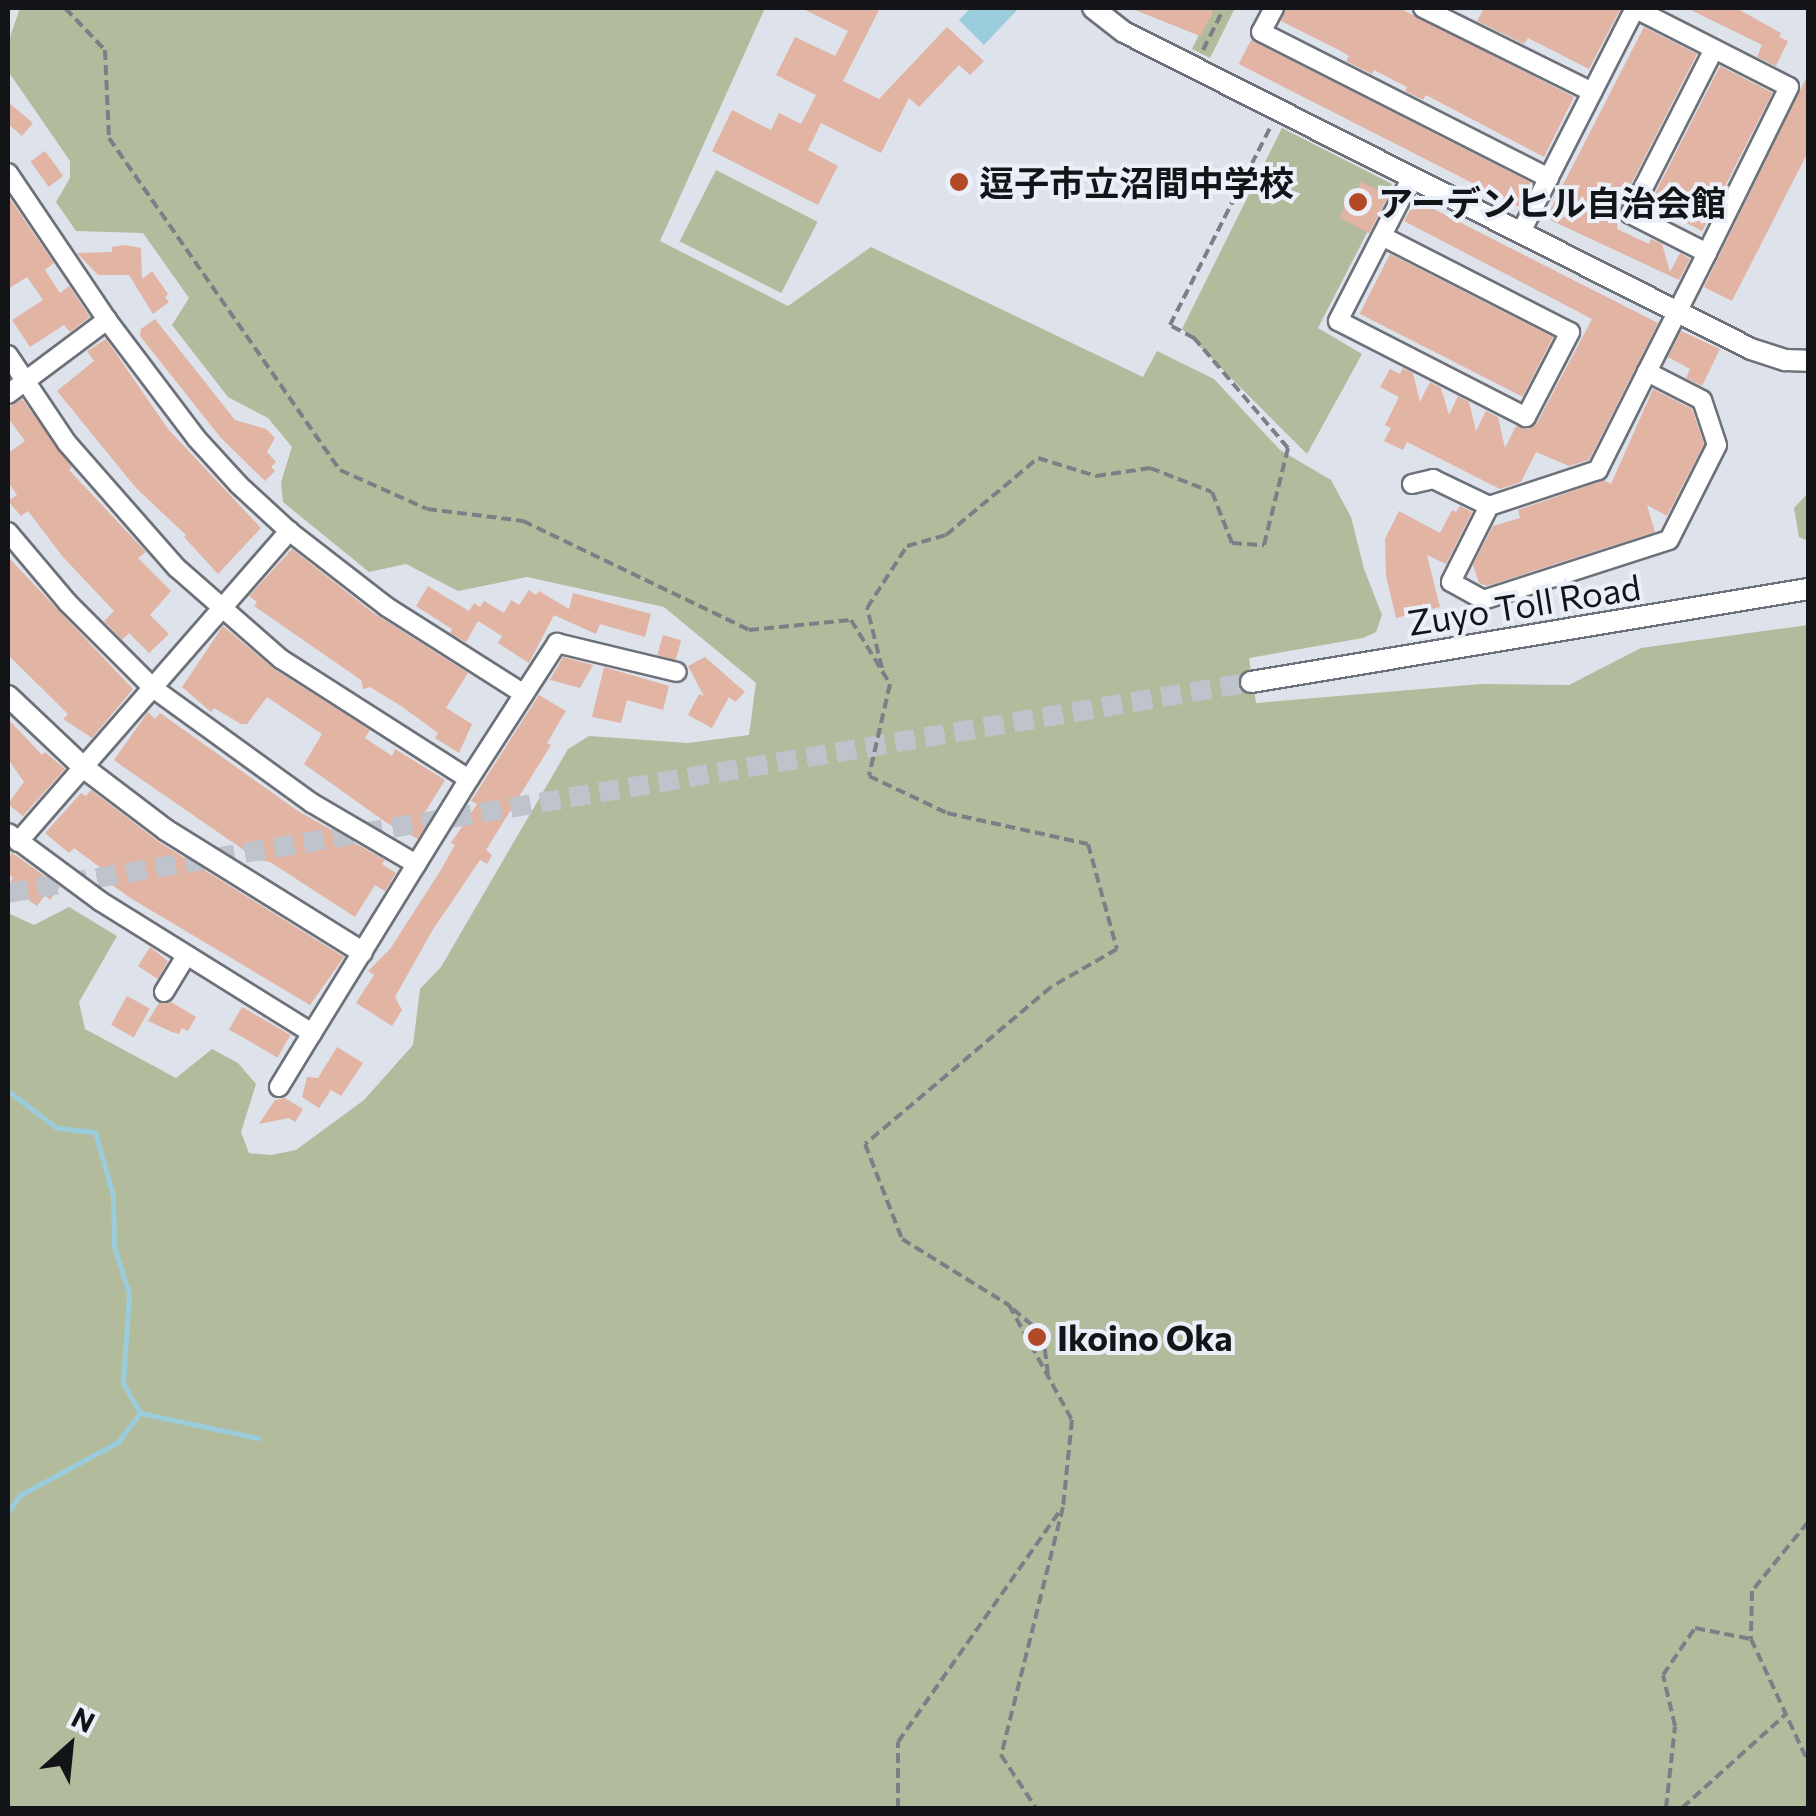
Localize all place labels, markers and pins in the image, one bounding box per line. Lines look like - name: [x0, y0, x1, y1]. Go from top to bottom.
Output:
- place label: 逗子市立沼間中学校: [979, 161, 1294, 203]
- marker: 逗子市立沼間中学校: [948, 171, 970, 193]
- place label: アーデンヒル自治会館: [1378, 181, 1726, 223]
- marker: アーデンヒル自治会館: [1347, 191, 1369, 213]
- place label: Ikoino Oka: [1057, 1316, 1233, 1358]
- marker: Ikoino Oka: [1026, 1326, 1048, 1348]

